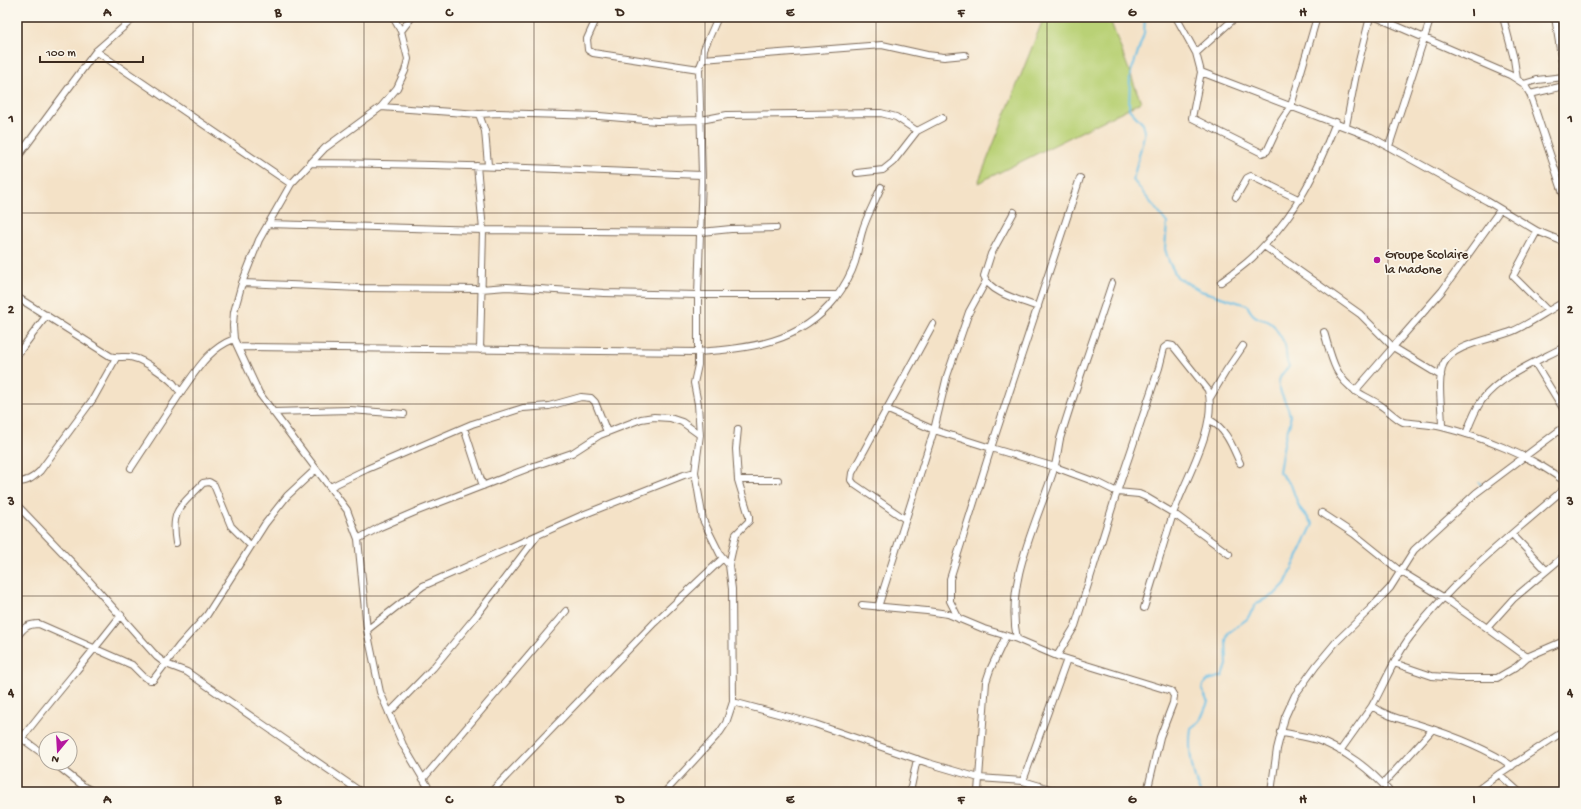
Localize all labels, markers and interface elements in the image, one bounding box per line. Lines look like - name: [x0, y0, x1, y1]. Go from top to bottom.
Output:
- text: A: [102, 6, 112, 21]
- text: B: [274, 6, 283, 21]
- text: C: [444, 6, 454, 21]
- text: D: [615, 6, 625, 21]
- text: E: [786, 6, 795, 21]
- text: F: [957, 6, 966, 21]
- text: G: [1128, 6, 1137, 21]
- text: H: [1299, 6, 1307, 21]
- text: I: [1472, 6, 1476, 21]
- scale bar: [40, 38, 143, 64]
- text: 100 m: [45, 47, 76, 61]
- text: 1: [7, 112, 14, 127]
- text: 1: [1566, 112, 1573, 127]
- place label: Groupe Scolaire la Madone: [1385, 248, 1469, 278]
- marker: Groupe Scolaire la Madone: [1372, 255, 1382, 265]
- text: 2: [8, 303, 15, 318]
- text: 2: [1567, 303, 1574, 318]
- text: 3: [7, 495, 15, 510]
- text: 3: [1566, 495, 1574, 510]
- text: 4: [7, 686, 15, 701]
- text: 4: [1566, 686, 1574, 701]
- north arrow: [38, 731, 78, 771]
- text: N: [50, 752, 61, 765]
- text: A: [102, 793, 112, 808]
- text: B: [274, 793, 283, 808]
- text: C: [444, 793, 454, 808]
- text: D: [615, 793, 625, 808]
- text: E: [786, 793, 795, 808]
- text: F: [957, 793, 966, 808]
- text: G: [1128, 793, 1137, 808]
- text: H: [1299, 793, 1307, 808]
- text: I: [1472, 793, 1476, 808]

